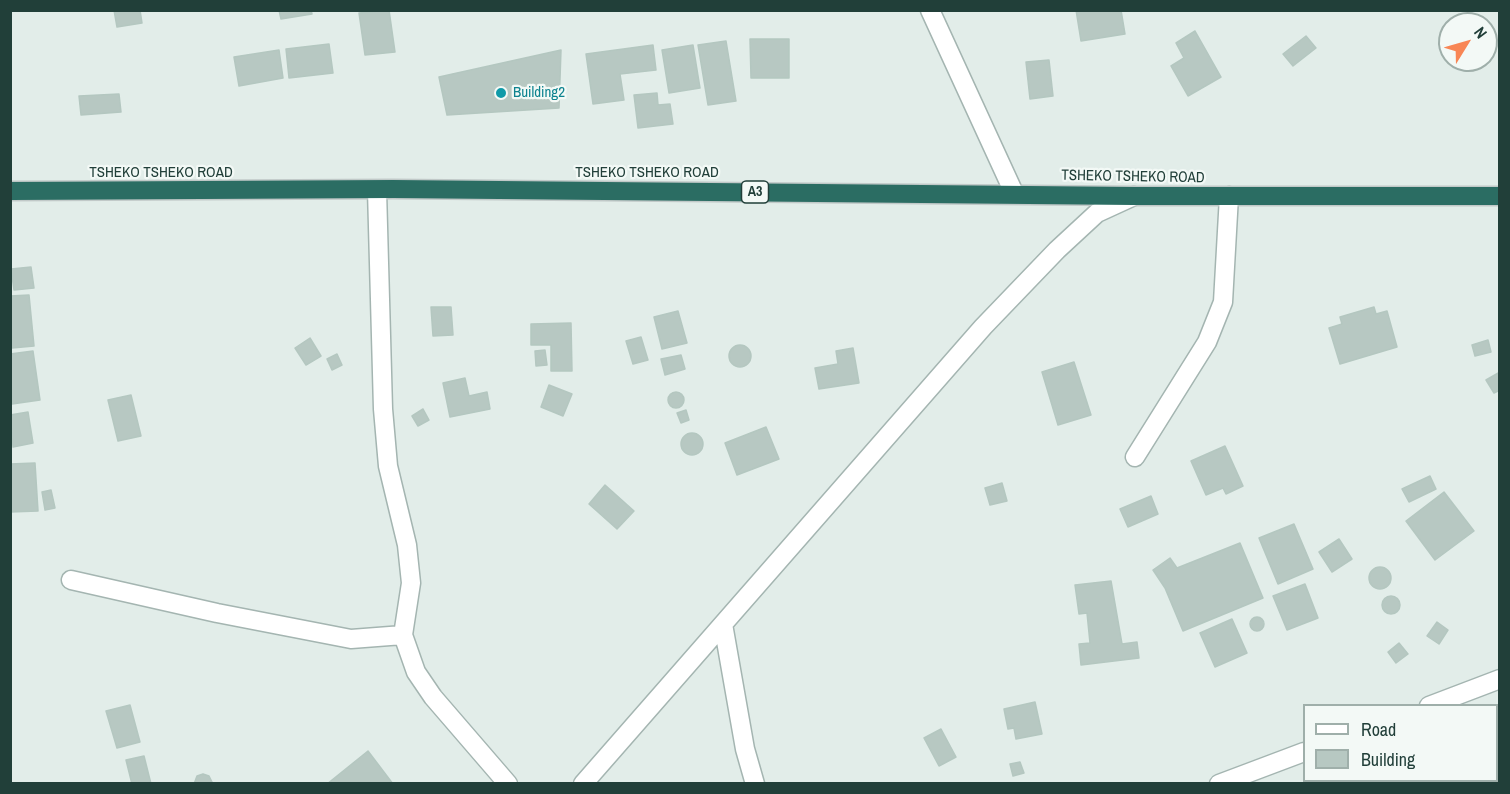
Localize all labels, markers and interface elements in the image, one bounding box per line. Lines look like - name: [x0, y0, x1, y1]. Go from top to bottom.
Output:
- north arrow: [1438, 12, 1498, 72]
- text: N: [1469, 22, 1492, 43]
- place label: Building2: [513, 84, 565, 102]
- marker: Building2: [494, 86, 508, 100]
- street label: TSHEKO TSHEKO ROAD: [89, 164, 233, 182]
- street label: TSHEKO TSHEKO ROAD: [575, 164, 719, 182]
- street label: TSHEKO TSHEKO ROAD: [1061, 167, 1205, 187]
- road number: A3: [742, 181, 768, 203]
- legend: [1303, 704, 1498, 782]
- text: Road: [1361, 717, 1396, 742]
- text: Building: [1361, 747, 1415, 772]

